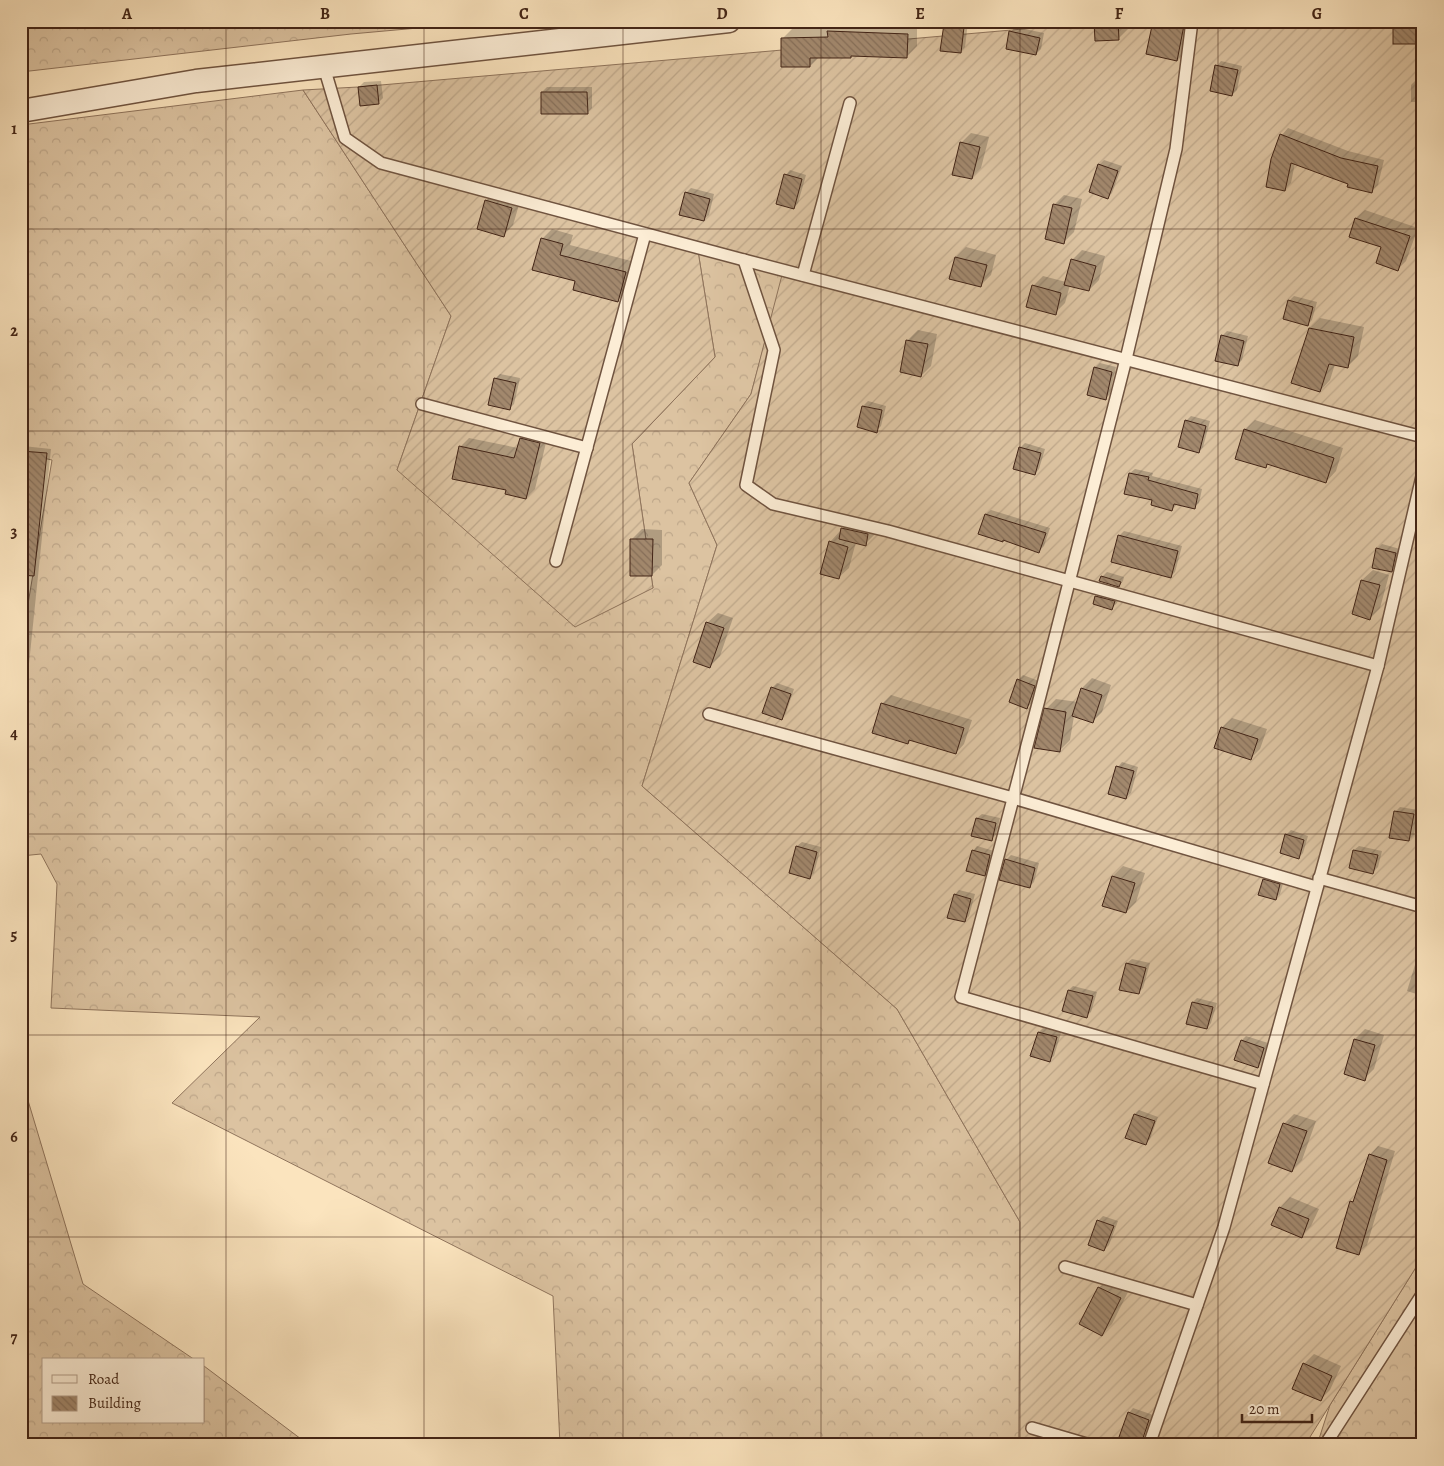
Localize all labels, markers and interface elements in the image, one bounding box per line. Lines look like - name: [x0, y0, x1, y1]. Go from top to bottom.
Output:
- text: A: [121, 3, 133, 25]
- text: B: [320, 3, 330, 25]
- text: C: [519, 3, 529, 25]
- text: D: [716, 3, 728, 25]
- text: E: [915, 3, 925, 25]
- text: F: [1115, 3, 1124, 25]
- text: G: [1312, 3, 1322, 25]
- text: 1: [11, 118, 17, 140]
- text: 2: [10, 320, 18, 342]
- text: 3: [11, 521, 18, 543]
- text: 4: [10, 723, 18, 745]
- text: 5: [11, 924, 18, 946]
- text: 6: [10, 1126, 18, 1148]
- text: 7: [11, 1327, 18, 1349]
- legend: [42, 1358, 205, 1424]
- text: Road: [88, 1369, 120, 1389]
- scale bar: [1242, 1391, 1312, 1423]
- text: Building: [88, 1393, 141, 1413]
- text: 20 m: [1249, 1399, 1280, 1419]

